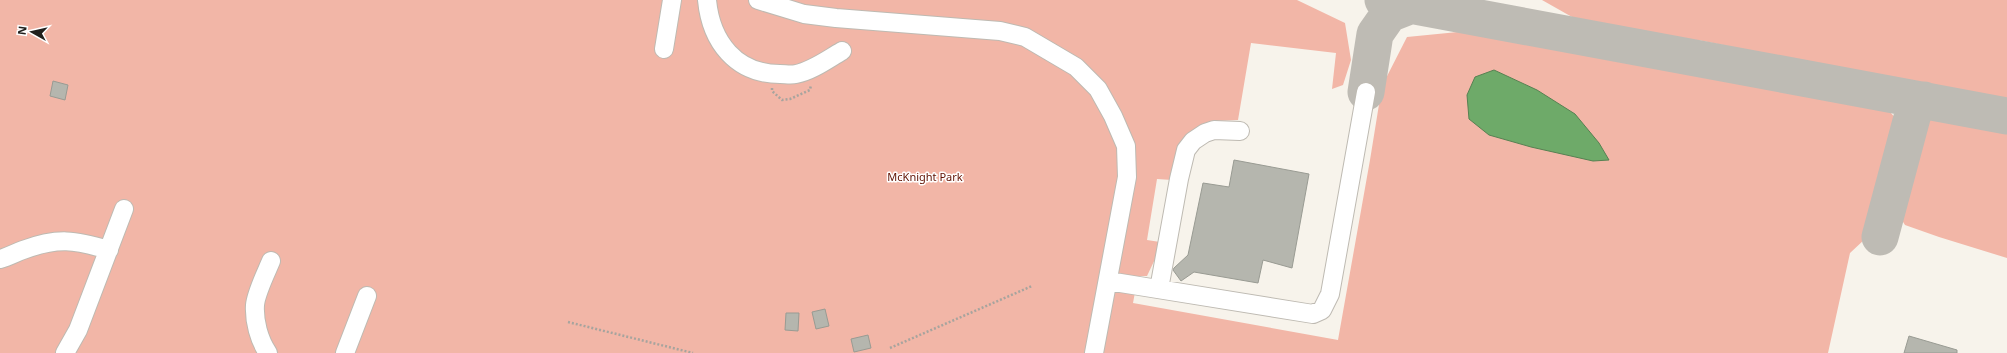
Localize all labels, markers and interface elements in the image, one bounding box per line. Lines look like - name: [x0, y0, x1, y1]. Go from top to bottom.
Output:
- north arrow: [12, 12, 52, 52]
- text: N: [14, 25, 30, 36]
- park label: McKnight Park: [887, 169, 963, 184]

